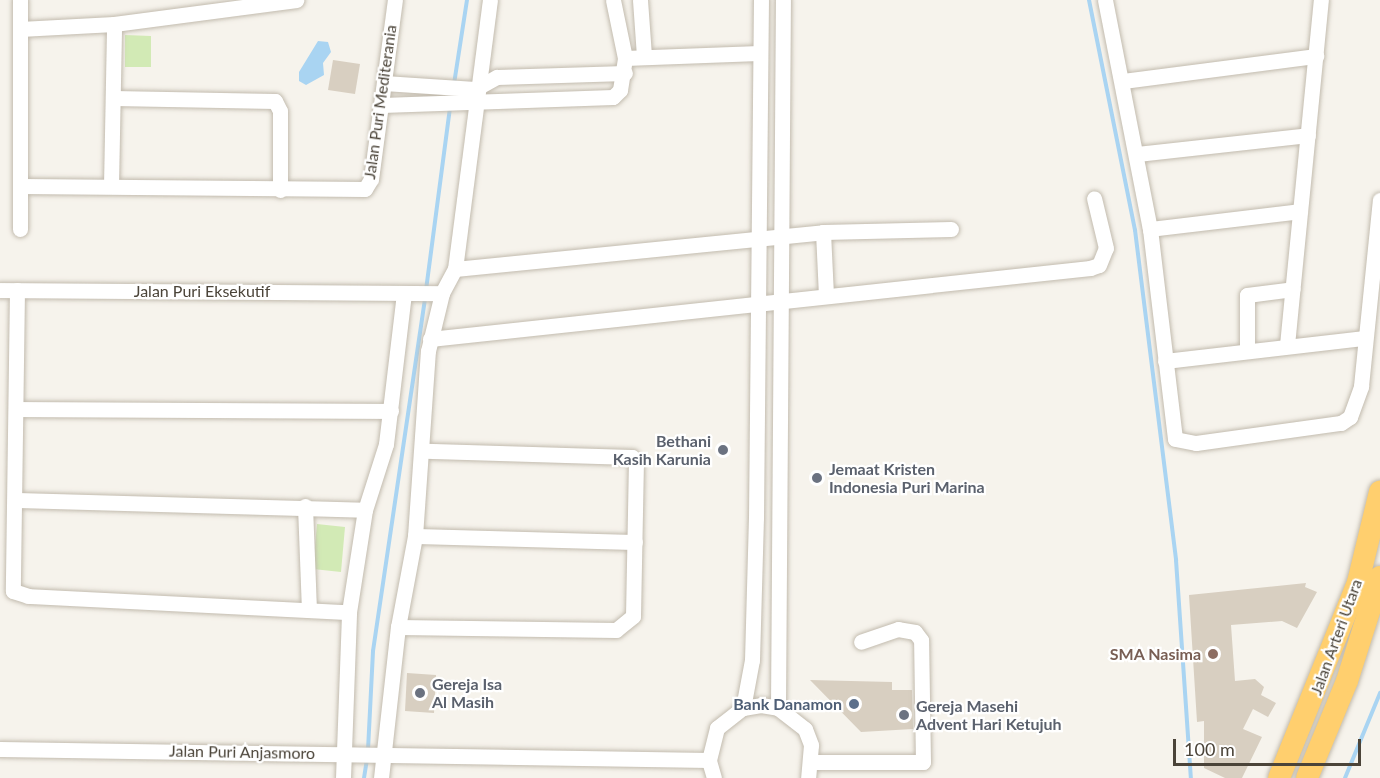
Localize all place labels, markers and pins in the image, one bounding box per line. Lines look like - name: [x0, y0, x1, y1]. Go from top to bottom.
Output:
- place label: Bethani Kasih Karunia: [613, 431, 711, 469]
- marker: Bethani Kasih Karunia: [716, 443, 730, 457]
- place label: Jemaat Kristen Indonesia Puri Marina: [829, 459, 985, 497]
- marker: Jemaat Kristen Indonesia Puri Marina: [810, 471, 824, 485]
- place label: SMA Nasima: [1109, 644, 1201, 664]
- marker: SMA Nasima: [1206, 647, 1220, 661]
- place label: Gereja Isa Al Masih: [432, 674, 502, 712]
- marker: Gereja Isa Al Masih: [413, 686, 427, 700]
- place label: Bank Danamon: [733, 694, 842, 714]
- place label: Gereja Masehi Advent Hari Ketujuh: [916, 696, 1062, 734]
- marker: Bank Danamon: [847, 697, 861, 711]
- marker: Gereja Masehi Advent Hari Ketujuh: [897, 708, 911, 722]

